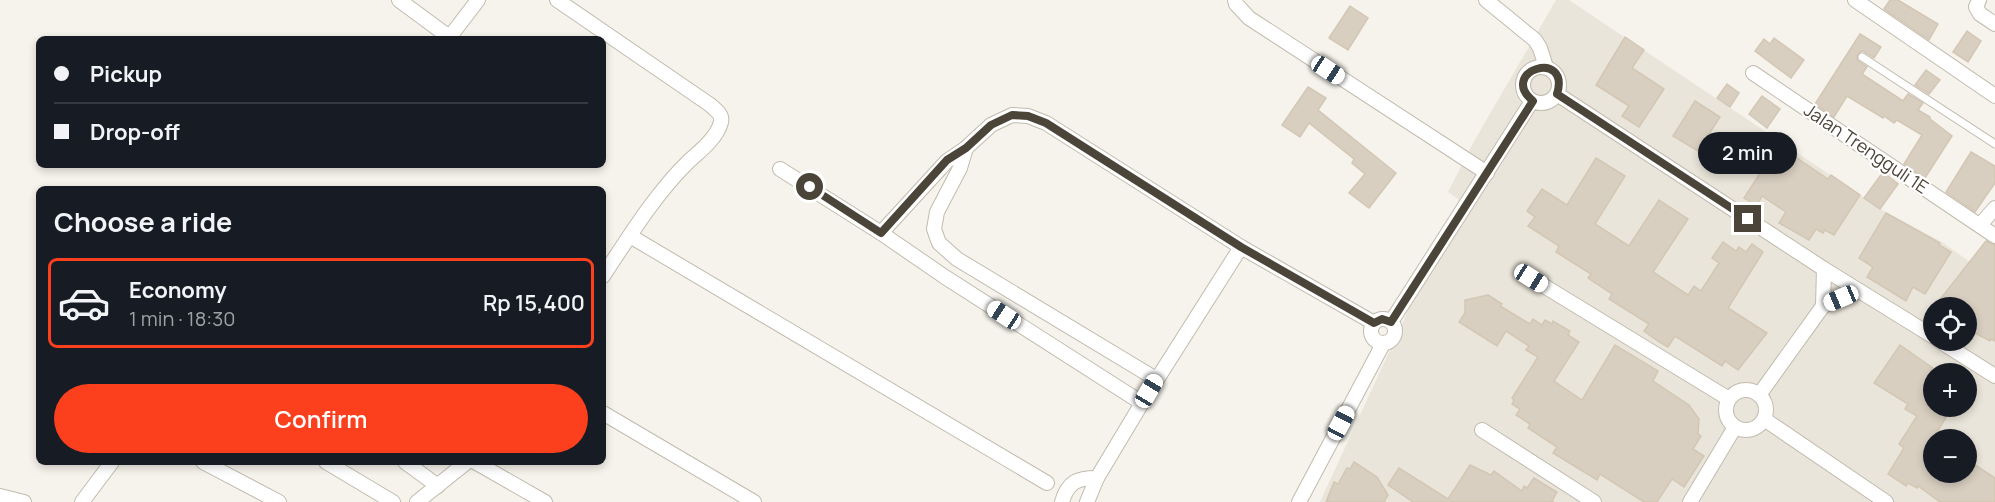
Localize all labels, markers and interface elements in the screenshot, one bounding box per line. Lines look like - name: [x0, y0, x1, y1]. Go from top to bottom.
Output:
- car: [1308, 53, 1348, 87]
- text: Pickup: [90, 59, 162, 89]
- street label: Jalan Trengguli 1E: [1800, 98, 1933, 199]
- text: Drop-off: [90, 117, 180, 147]
- callout: 2 min: [1698, 132, 1798, 174]
- text: 2 min: [1722, 139, 1773, 166]
- route start: [796, 173, 823, 200]
- text: Choose a ride: [54, 203, 232, 240]
- route end: [1734, 205, 1761, 232]
- car: [1511, 261, 1551, 295]
- text: Economy: [129, 275, 227, 305]
- icon: car: [57, 276, 111, 330]
- car: [1821, 283, 1861, 313]
- text: Rp 15,400: [483, 288, 585, 318]
- map controls: [1923, 297, 1977, 483]
- button: locate: [1923, 297, 1977, 351]
- car: [984, 298, 1024, 332]
- text: 1 min · 18:30: [129, 305, 236, 332]
- button: +: [1923, 363, 1977, 417]
- car: [1132, 371, 1166, 411]
- button: Confirm: [54, 384, 588, 453]
- car: [1325, 403, 1357, 443]
- button: −: [1923, 429, 1977, 483]

